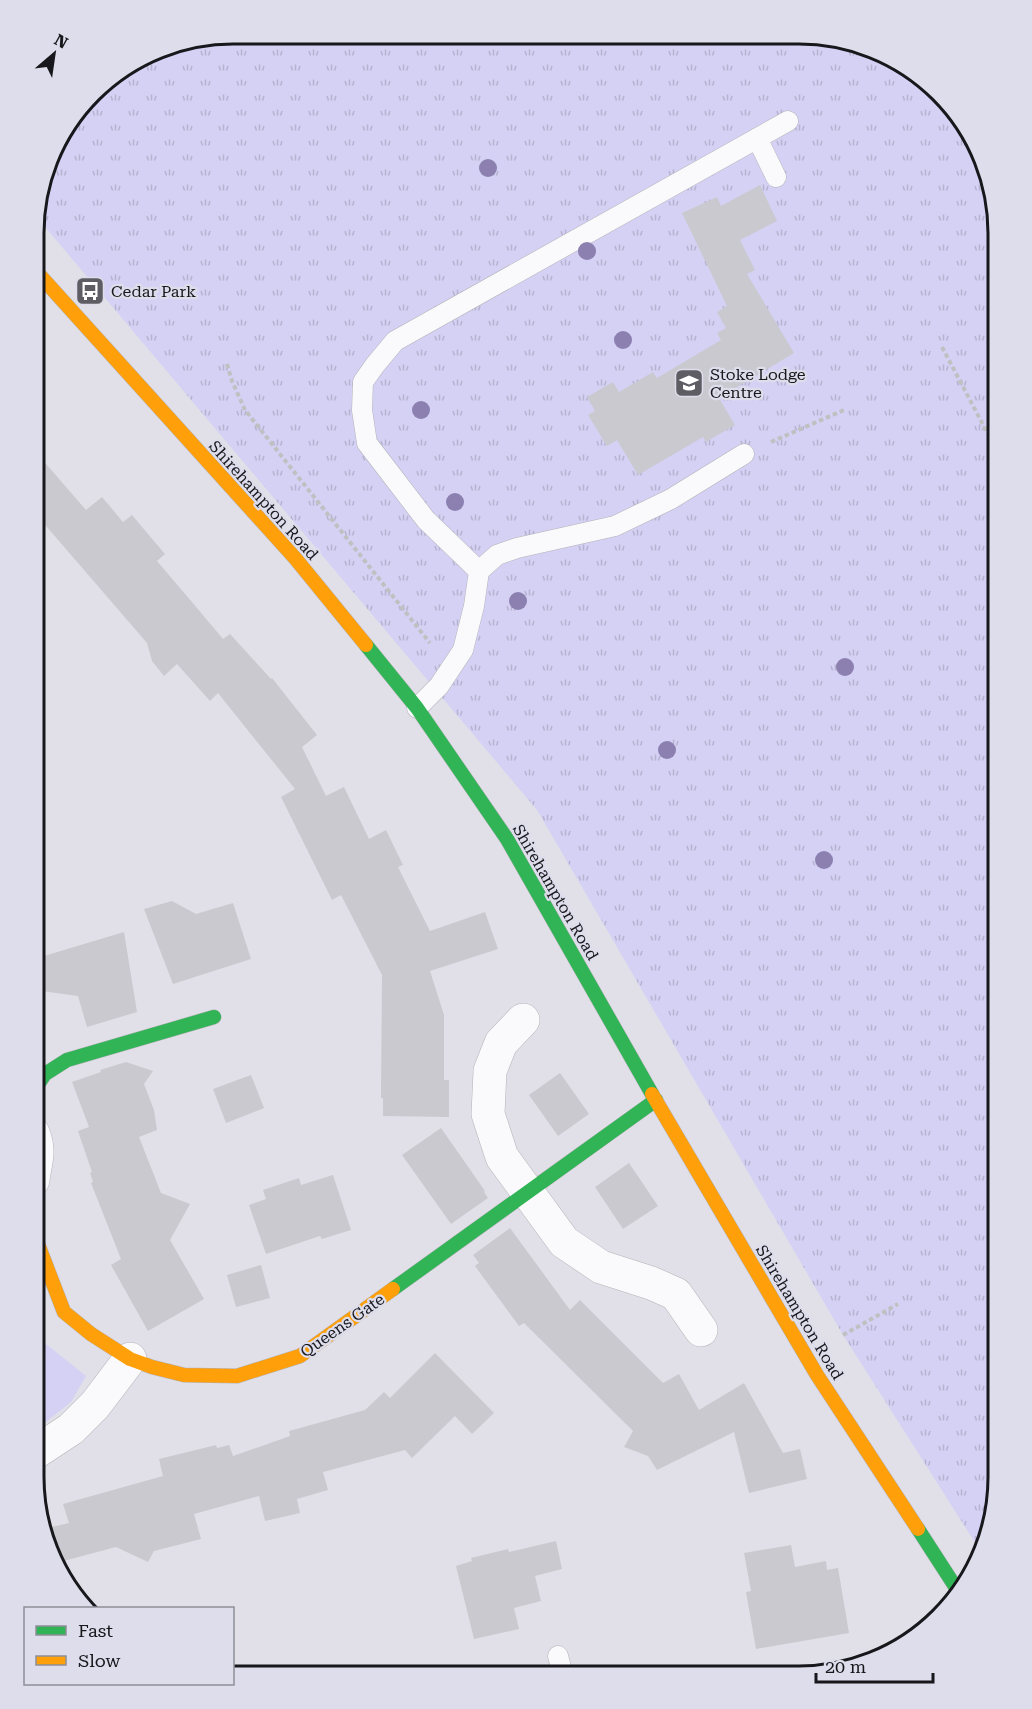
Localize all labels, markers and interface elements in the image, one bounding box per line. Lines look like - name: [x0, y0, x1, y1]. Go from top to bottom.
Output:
- north arrow: [24, 24, 84, 84]
- text: N: [51, 30, 71, 53]
- bus stop icon: Cedar Park: [74, 275, 106, 307]
- place label: Cedar Park: [111, 282, 196, 301]
- place label: Stoke Lodge Centre: [710, 365, 806, 402]
- school or university icon: Stoke Lodge Centre: [673, 367, 705, 399]
- street label: Shirehampton Road: [205, 437, 322, 564]
- street label: Shirehampton Road: [509, 821, 602, 964]
- street label: Shirehampton Road: [752, 1241, 847, 1383]
- street label: Queens Gate: [297, 1289, 388, 1361]
- legend: [24, 1607, 234, 1685]
- text: Fast: [78, 1620, 113, 1641]
- scale bar: [816, 1646, 933, 1684]
- text: Slow: [78, 1650, 120, 1671]
- text: 20 m: [825, 1656, 866, 1677]

